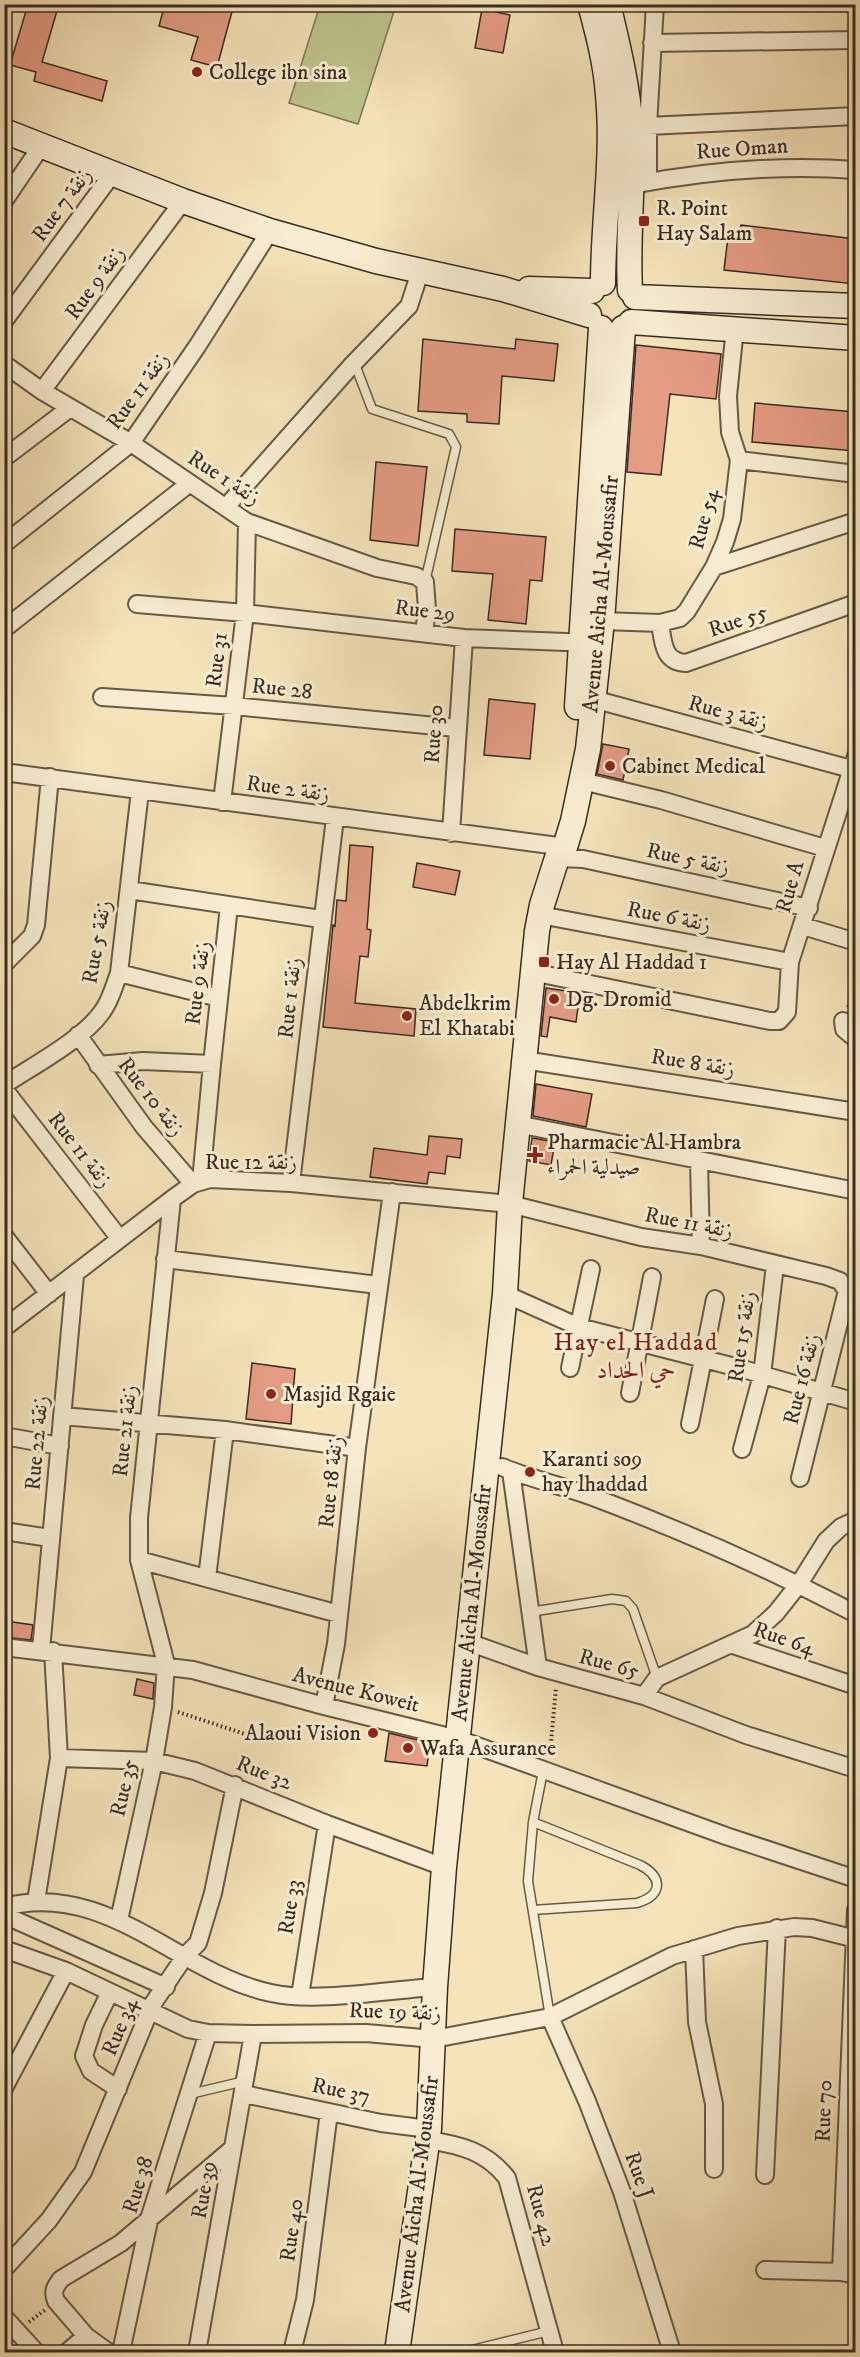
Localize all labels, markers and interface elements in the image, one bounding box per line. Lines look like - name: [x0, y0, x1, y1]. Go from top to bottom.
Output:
- place label: College ibn sina: [209, 59, 348, 86]
- marker: College ibn sina: [190, 65, 204, 79]
- street label: Rue Oman: [695, 132, 789, 166]
- street label: Rue 7 زنقة: [26, 163, 98, 247]
- place label: R. Point Hay Salam: [656, 195, 752, 247]
- marker: R. Point Hay Salam: [637, 214, 651, 228]
- street label: Rue 9 زنقة: [59, 241, 131, 325]
- street label: Rue 11 زنقة: [101, 347, 175, 435]
- street label: Rue 1 زنقة: [182, 444, 266, 512]
- street label: Avenue Aicha Al-Moussafir: [577, 473, 625, 714]
- street label: Rue 54: [683, 485, 725, 552]
- street label: Rue 29: [393, 594, 457, 628]
- street label: Rue 55: [705, 598, 771, 644]
- street label: Rue 31: [200, 631, 234, 689]
- street label: Rue 28: [250, 672, 314, 706]
- street label: Rue 3 زنقة: [685, 689, 771, 737]
- street label: Rue 30: [418, 704, 450, 764]
- place label: Cabinet Medical: [622, 753, 766, 780]
- marker: Cabinet Medical: [603, 759, 617, 773]
- street label: Rue 2 زنقة: [244, 770, 332, 808]
- street label: Rue 5 زنقة: [644, 837, 732, 881]
- street label: Rue A: [770, 857, 811, 916]
- street label: Rue 6 زنقة: [625, 896, 713, 938]
- street label: Rue 5 زنقة: [76, 898, 118, 986]
- street label: Rue 9 زنقة: [179, 939, 217, 1027]
- place label: Hay Al Haddad 1: [556, 949, 707, 976]
- marker: Hay Al Haddad 1: [537, 955, 551, 969]
- street label: Rue 1 زنقة: [272, 956, 308, 1040]
- place label: Dg. Dromid: [566, 986, 672, 1013]
- place label: Abdelkrim El Khatabi: [419, 990, 515, 1042]
- marker: Dg. Dromid: [547, 992, 561, 1006]
- marker: Abdelkrim El Khatabi: [400, 1009, 414, 1023]
- street label: Rue 8 زنقة: [649, 1043, 737, 1083]
- street label: Rue 10 زنقة: [112, 1052, 190, 1142]
- street label: Rue 11 زنقة: [42, 1106, 118, 1194]
- place label: Pharmacie Al Hambra صيدلية الحمراء: [547, 1129, 742, 1181]
- marker: Pharmacie Al Hambra صيدلية الحمراء: [528, 1148, 542, 1162]
- street label: Rue 12 زنقة: [205, 1149, 297, 1176]
- street label: Rue 11 زنقة: [642, 1201, 736, 1245]
- street label: Rue 15 زنقة: [722, 1289, 762, 1385]
- district label: Hay el Haddad حي الحداد: [553, 1328, 719, 1389]
- street label: Rue 16 زنقة: [778, 1331, 826, 1427]
- place label: Masjid Rgaie: [283, 1381, 396, 1408]
- street label: Rue 21 زنقة: [107, 1384, 143, 1478]
- marker: Masjid Rgaie: [264, 1387, 278, 1401]
- street label: Rue 22 زنقة: [19, 1394, 55, 1492]
- street label: Rue 18 زنقة: [313, 1435, 349, 1529]
- place label: Karanti so9 hay lhaddad: [542, 1446, 648, 1498]
- marker: Karanti so9 hay lhaddad: [523, 1465, 537, 1479]
- street label: Avenue Aicha Al-Moussafir: [446, 1482, 498, 1723]
- street label: Rue 64: [750, 1616, 820, 1662]
- street label: Rue 65: [576, 1643, 642, 1685]
- street label: Avenue Koweit: [290, 1661, 422, 1719]
- place label: Alaoui Vision: [245, 1720, 361, 1747]
- marker: Alaoui Vision: [366, 1726, 380, 1740]
- place label: Wafa Assurance: [419, 1735, 556, 1762]
- marker: Wafa Assurance: [401, 1741, 415, 1755]
- street label: Rue 32: [232, 1750, 296, 1796]
- street label: Rue 35: [104, 1757, 144, 1819]
- street label: Rue 33: [272, 1877, 308, 1937]
- street label: Rue 34: [96, 1993, 145, 2060]
- street label: Rue 19 زنقة: [348, 1997, 442, 2027]
- street label: Rue 37: [309, 2072, 373, 2110]
- street label: Avenue Aicha Al-Moussafir: [389, 2073, 445, 2314]
- street label: Rue 70: [809, 2079, 839, 2143]
- street label: Rue J: [618, 2148, 660, 2202]
- street label: Rue 38: [117, 2153, 159, 2217]
- street label: Rue 39: [186, 2159, 222, 2221]
- street label: Rue 42: [520, 2181, 562, 2249]
- street label: Rue 40: [274, 2197, 310, 2263]

